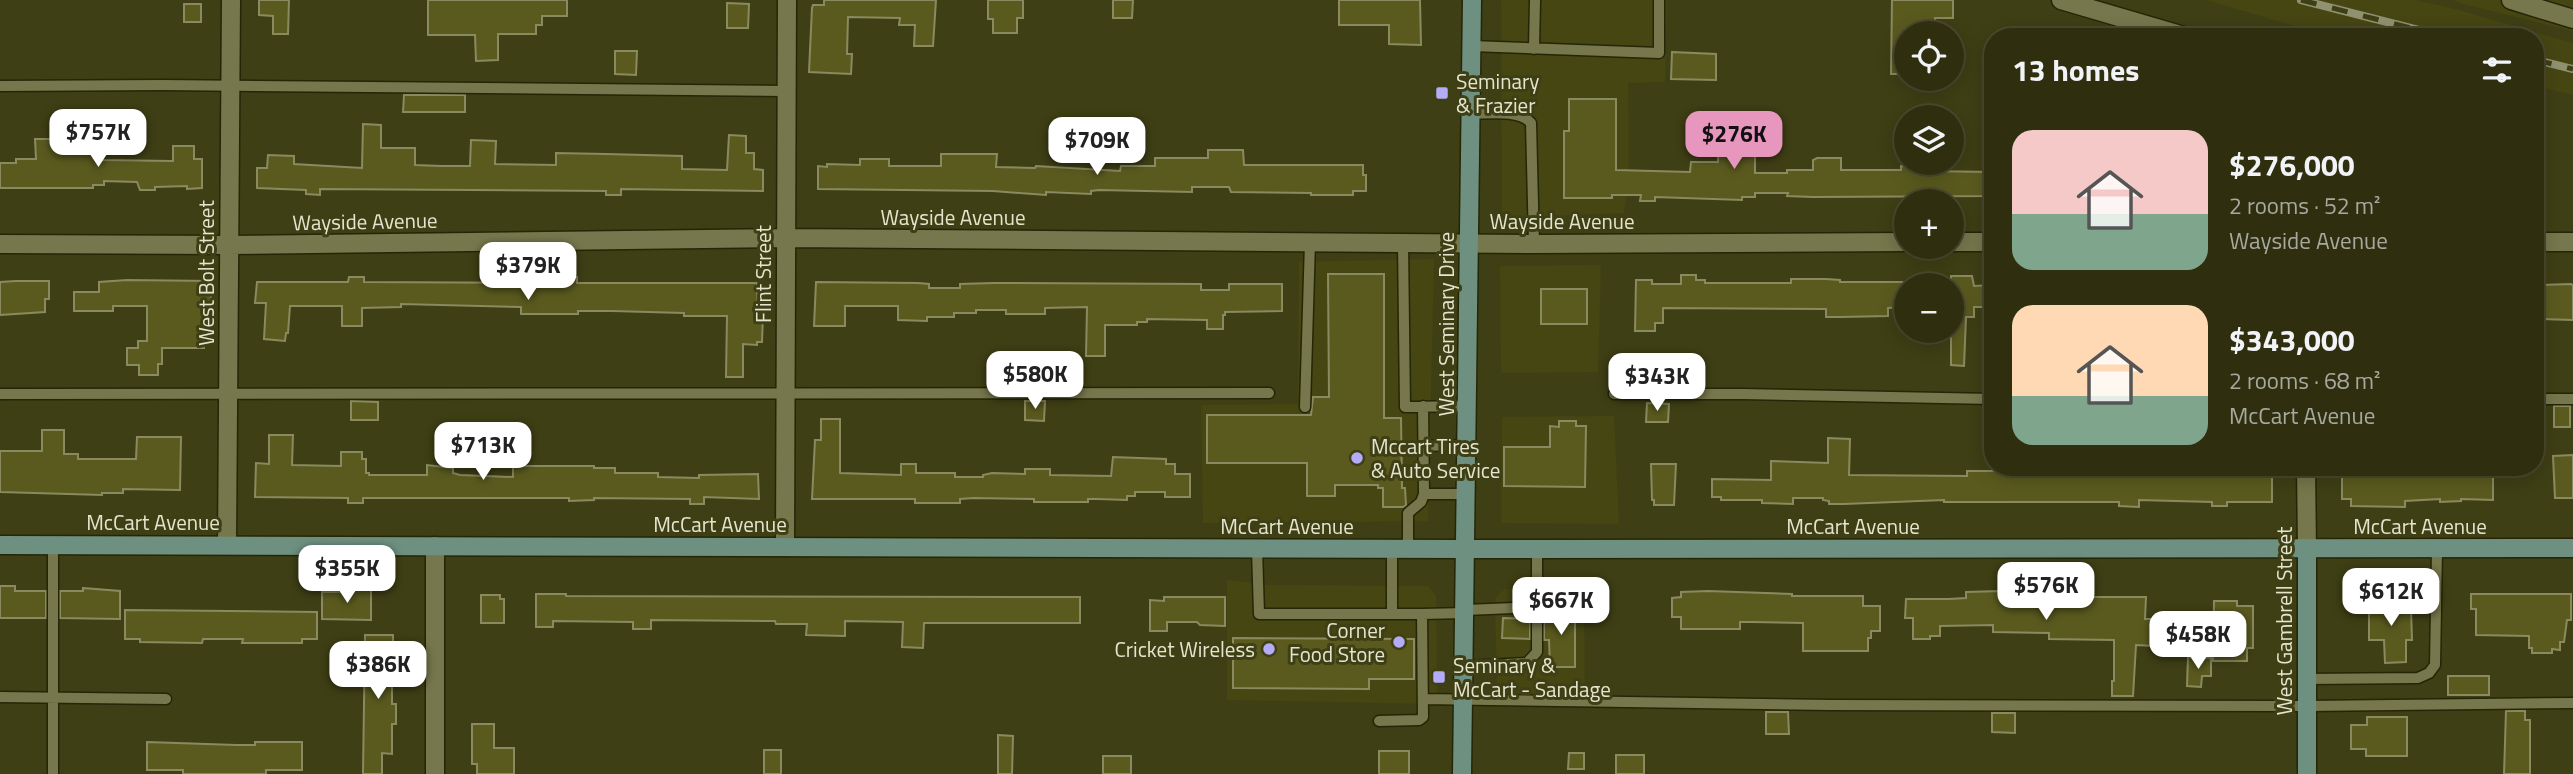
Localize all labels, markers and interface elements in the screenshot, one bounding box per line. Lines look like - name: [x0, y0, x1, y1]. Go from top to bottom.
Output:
- map controls: [1894, 21, 1964, 343]
- button: locate: [1894, 21, 1964, 91]
- text: 13 homes: [2012, 47, 2139, 93]
- icon: filters: [2478, 51, 2516, 89]
- place label: Seminary & Frazier: [1456, 65, 1539, 121]
- marker: Seminary & Frazier: [1434, 85, 1450, 101]
- button: layers: [1894, 105, 1964, 175]
- pin: $757K: [49, 110, 147, 169]
- pin: $276K: [1685, 111, 1783, 171]
- text: $757K: [65, 114, 131, 149]
- text: $276K: [1701, 116, 1767, 151]
- pin: $709K: [1048, 118, 1146, 177]
- text: $709K: [1064, 122, 1130, 157]
- text: $276,000: [2229, 142, 2355, 188]
- icon: home: [2068, 158, 2152, 242]
- text: 2 rooms · 52 m²: [2229, 188, 2380, 223]
- button: +: [1894, 189, 1964, 259]
- street label: West Bolt Street: [190, 200, 222, 346]
- street label: Wayside Avenue: [880, 201, 1026, 233]
- street label: Wayside Avenue: [292, 204, 438, 238]
- street label: Wayside Avenue: [1489, 205, 1635, 237]
- text: Wayside Avenue: [2229, 223, 2388, 258]
- street label: Flint Street: [747, 224, 779, 323]
- street label: West Seminary Drive: [1430, 232, 1462, 416]
- pin: $379K: [479, 243, 577, 302]
- text: $379K: [495, 247, 561, 282]
- button: −: [1894, 273, 1964, 343]
- text: $343,000: [2229, 317, 2355, 363]
- icon: home: [2068, 333, 2152, 417]
- pin: $580K: [986, 352, 1084, 411]
- pin: $343K: [1608, 354, 1706, 413]
- text: $580K: [1002, 356, 1068, 391]
- text: $343K: [1624, 358, 1690, 393]
- text: 2 rooms · 68 m²: [2229, 363, 2380, 398]
- text: McCart Avenue: [2229, 398, 2375, 433]
- pin: $713K: [434, 422, 532, 482]
- text: $713K: [450, 427, 516, 462]
- place label: Mccart Tires & Auto Service: [1371, 430, 1500, 486]
- marker: Mccart Tires & Auto Service: [1349, 450, 1365, 466]
- street label: McCart Avenue: [86, 506, 220, 538]
- street label: McCart Avenue: [653, 508, 787, 540]
- street label: McCart Avenue: [1220, 510, 1354, 542]
- street label: McCart Avenue: [1786, 510, 1920, 542]
- street label: McCart Avenue: [2353, 510, 2487, 542]
- street label: West Gambrell Street: [2268, 526, 2300, 715]
- pin: $355K: [298, 546, 396, 605]
- text: $355K: [314, 550, 380, 585]
- pin: $576K: [1997, 562, 2095, 622]
- text: $576K: [2013, 567, 2079, 602]
- pin: $612K: [2342, 568, 2440, 628]
- text: $612K: [2358, 573, 2424, 608]
- pin: $667K: [1512, 578, 1610, 637]
- text: $667K: [1528, 582, 1594, 617]
- pin: $458K: [2149, 612, 2247, 671]
- place label: Corner Food Store: [1289, 614, 1385, 670]
- text: $458K: [2165, 616, 2231, 651]
- place label: Cricket Wireless: [1114, 633, 1255, 665]
- marker: Corner Food Store: [1391, 634, 1407, 650]
- marker: Cricket Wireless: [1261, 641, 1277, 657]
- pin: $386K: [329, 642, 427, 701]
- text: $386K: [345, 646, 411, 681]
- place label: Seminary & McCart - Sandage: [1453, 649, 1611, 705]
- marker: Seminary & McCart - Sandage: [1431, 669, 1447, 685]

